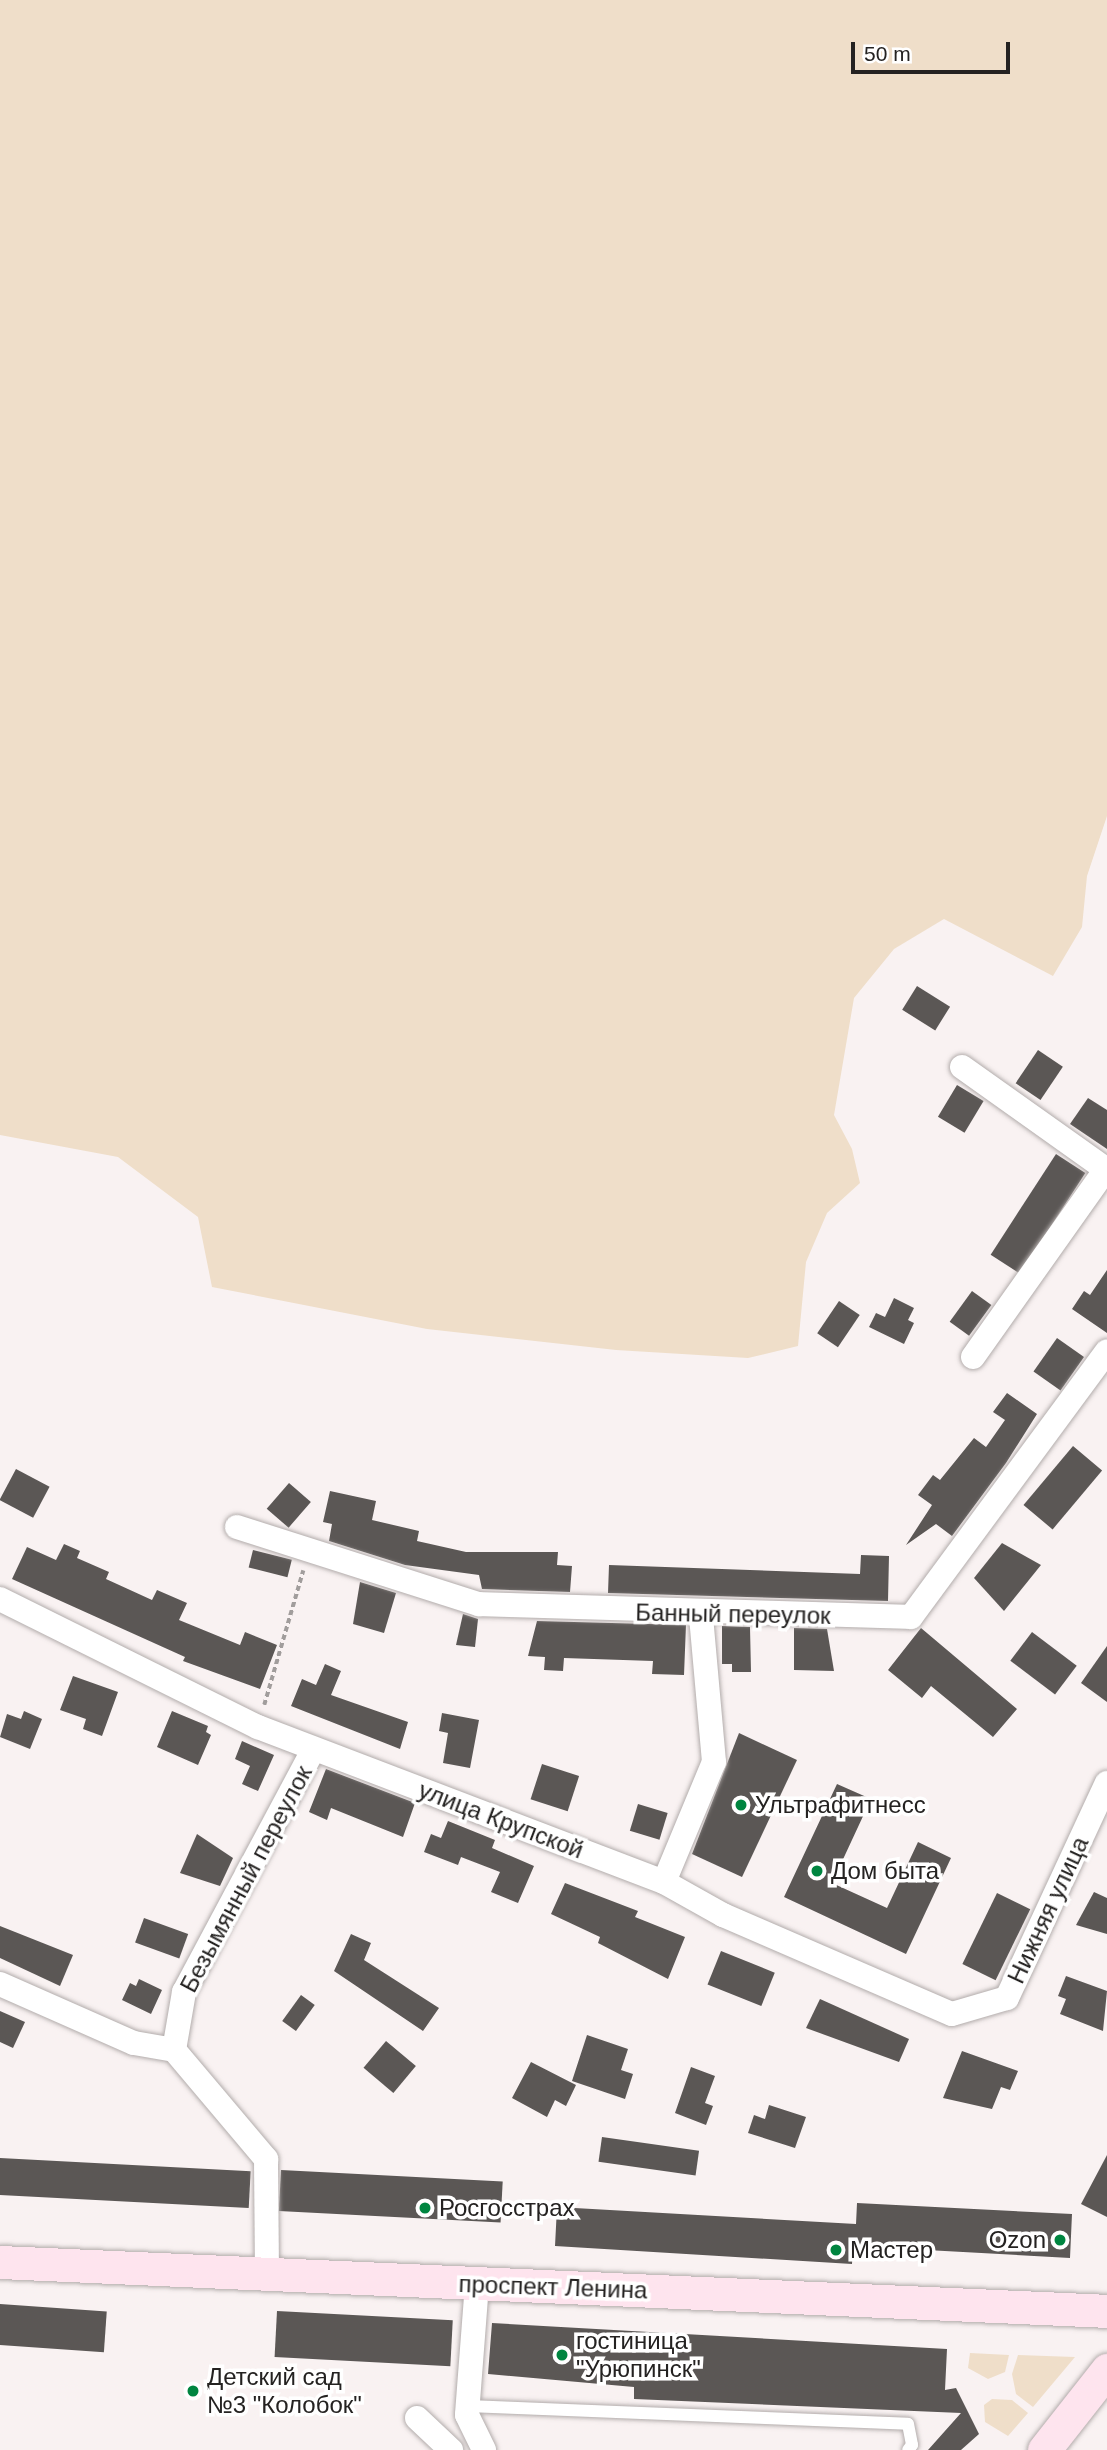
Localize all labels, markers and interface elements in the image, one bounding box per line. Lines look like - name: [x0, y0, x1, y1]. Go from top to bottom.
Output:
- scale bar: [855, 28, 1014, 72]
- text: 50 m: [864, 42, 911, 65]
- street label: Банный переулок: [635, 1598, 831, 1630]
- street label: Безымянный переулок: [174, 1761, 318, 1997]
- street label: улица Крупской: [415, 1775, 587, 1865]
- place label: Ультрафитнесс: [755, 1791, 926, 1819]
- marker: Ультрафитнесс: [733, 1797, 749, 1813]
- street label: Нижняя улица: [1001, 1832, 1095, 1988]
- place label: Дом быта: [831, 1857, 939, 1885]
- marker: Дом быта: [809, 1863, 825, 1879]
- place label: Росгосстрах: [439, 2194, 575, 2222]
- marker: Росгосстрах: [417, 2200, 433, 2216]
- place label: Ozon: [989, 2226, 1046, 2254]
- marker: Ozon: [1052, 2232, 1068, 2248]
- place label: Мастер: [850, 2236, 933, 2264]
- marker: Мастер: [828, 2242, 844, 2258]
- street label: проспект Ленина: [458, 2269, 648, 2305]
- place label: гостиница "Урюпинск": [576, 2327, 701, 2383]
- marker: гостиница "Урюпинск": [554, 2347, 570, 2363]
- place label: Детский сад №3 "Колобок": [207, 2363, 362, 2419]
- marker: Детский сад №3 "Колобок": [185, 2383, 201, 2399]

